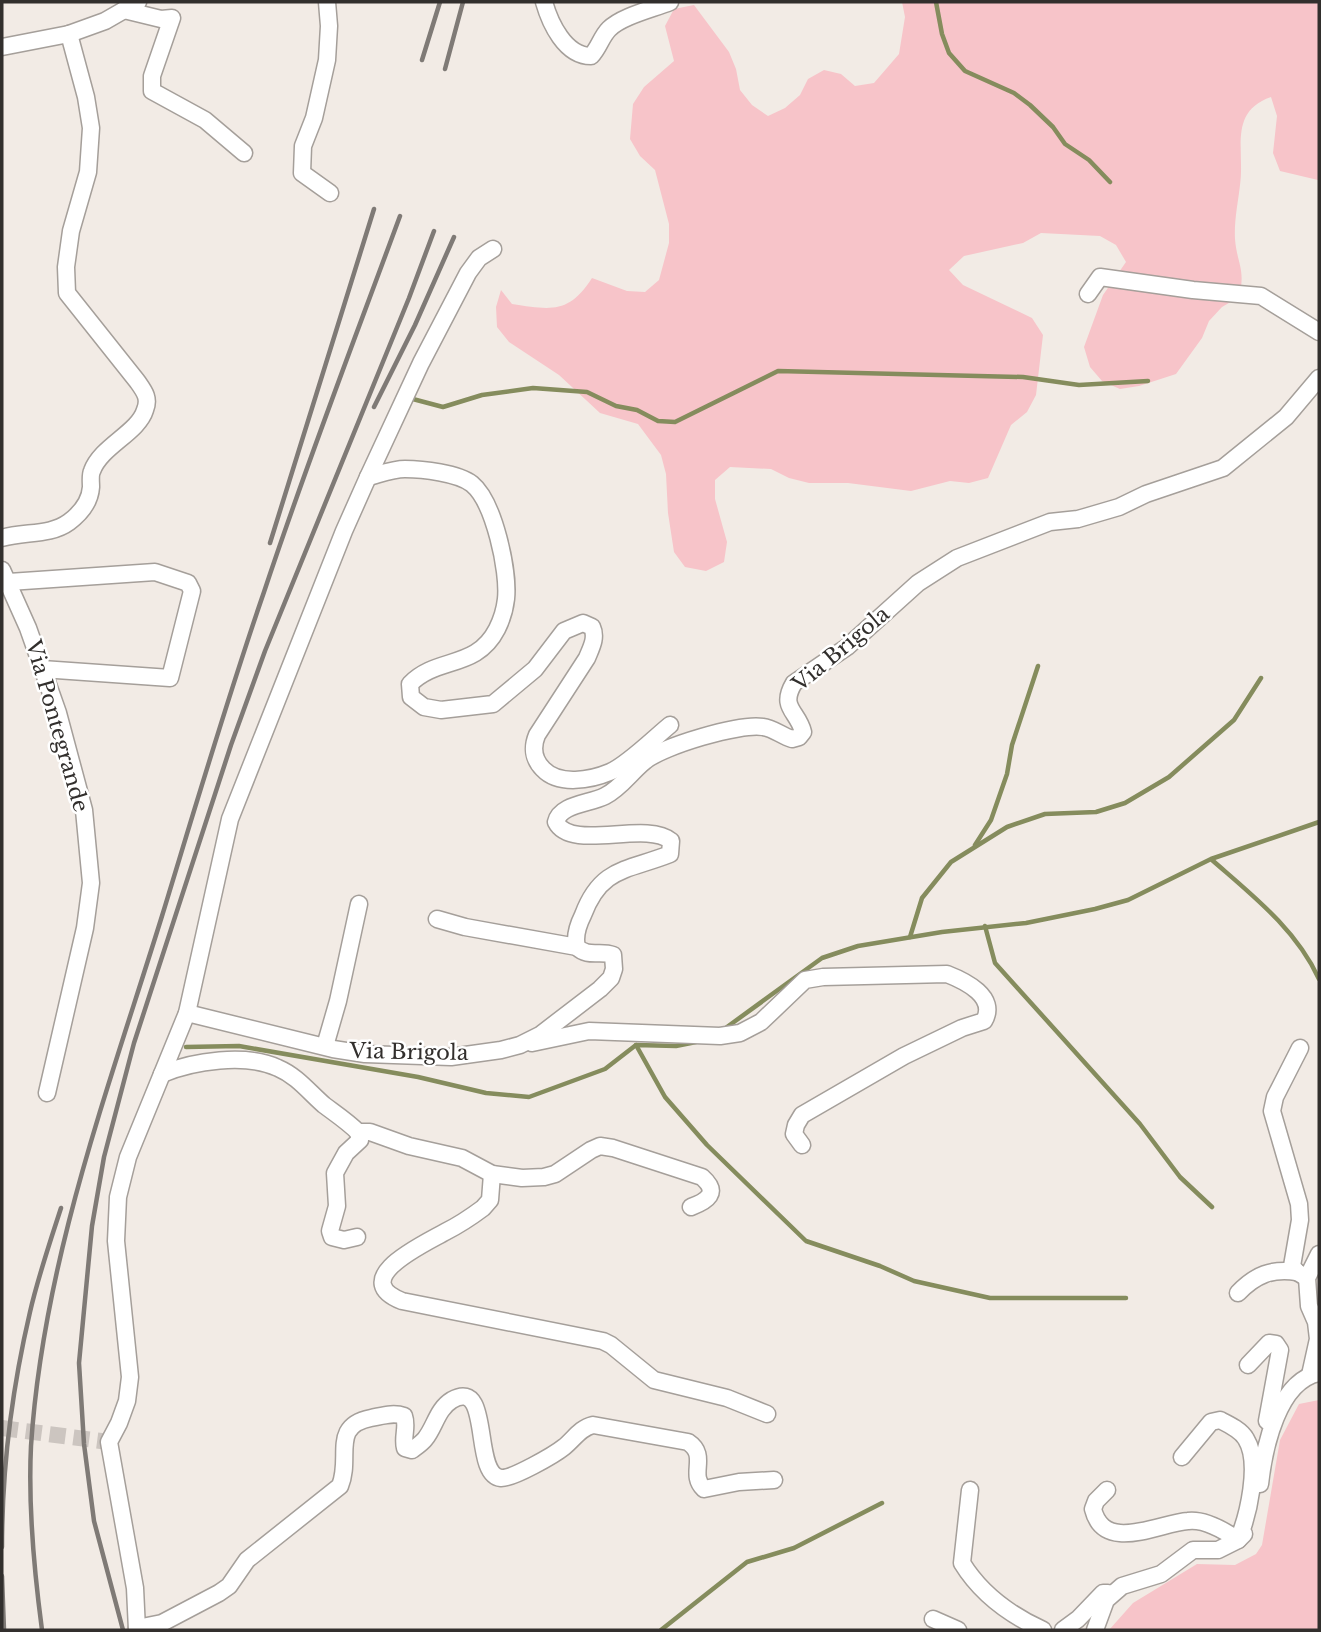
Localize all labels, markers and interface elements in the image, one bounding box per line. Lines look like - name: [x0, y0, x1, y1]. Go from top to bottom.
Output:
- street label: Via Brigola: [786, 601, 895, 698]
- street label: Via Pontegrande: [20, 636, 94, 815]
- street label: Via Brigola: [348, 1038, 469, 1066]

